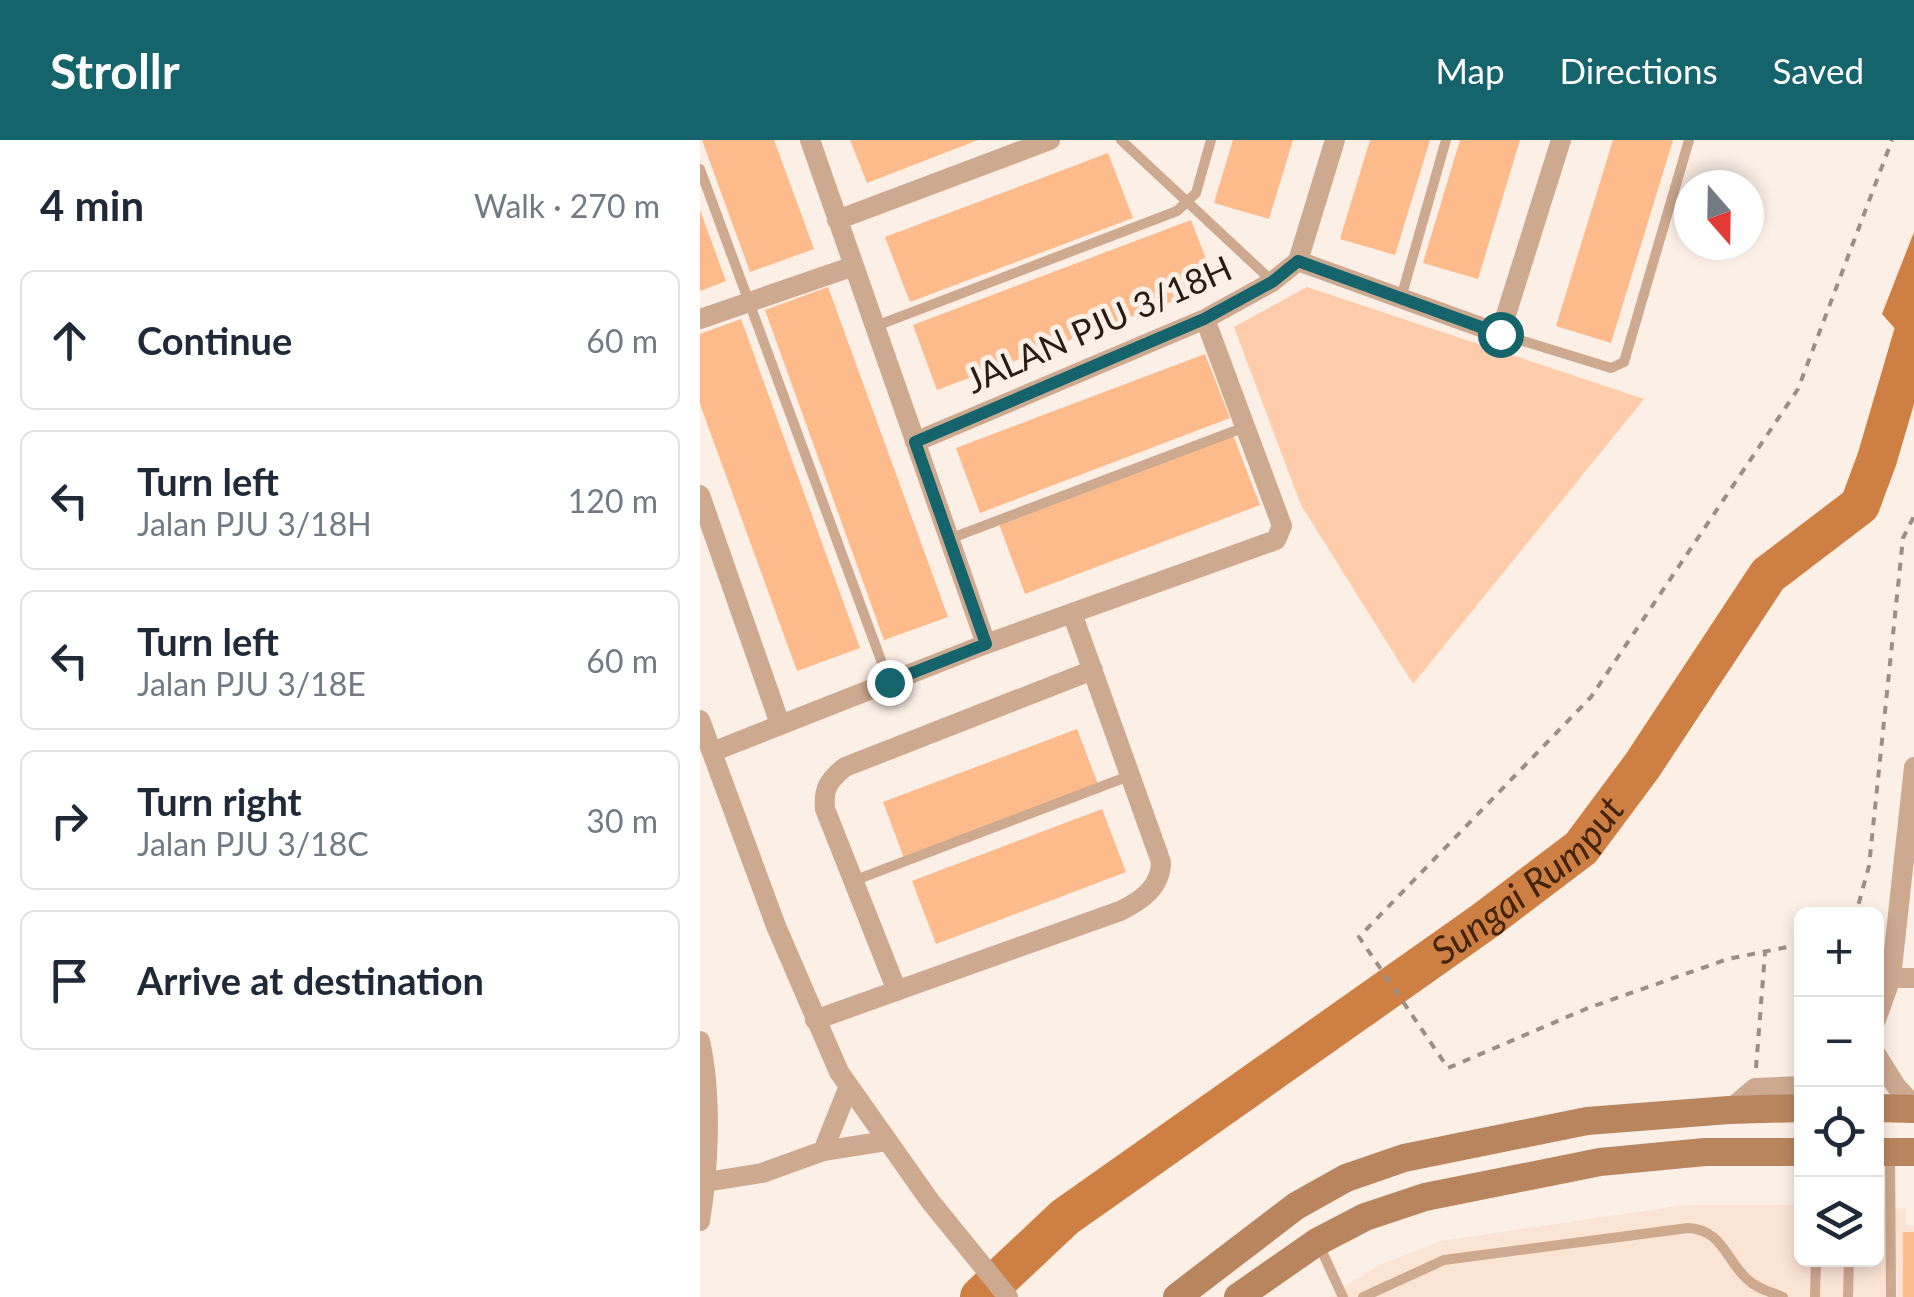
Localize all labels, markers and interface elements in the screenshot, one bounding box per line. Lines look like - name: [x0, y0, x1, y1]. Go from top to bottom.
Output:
- text: Strollr: [50, 42, 180, 99]
- text: Map: [1436, 49, 1505, 91]
- text: Directions: [1560, 49, 1718, 91]
- text: Saved: [1773, 49, 1864, 91]
- north arrow: [1674, 170, 1764, 260]
- text: 4 min: [40, 180, 144, 230]
- text: Walk · 270 m: [474, 186, 660, 225]
- street label: JALAN PJU 3/18H: [959, 246, 1238, 401]
- route start: [1478, 312, 1524, 358]
- icon: ahead: [42, 313, 97, 368]
- text: Continue: [137, 317, 292, 363]
- text: 60 m: [586, 321, 658, 360]
- text: Turn left: [137, 458, 279, 504]
- icon: left: [42, 473, 97, 528]
- text: 120 m: [568, 481, 658, 520]
- text: Jalan PJU 3/18H: [137, 504, 372, 543]
- text: Turn left: [137, 618, 279, 664]
- icon: left: [42, 633, 97, 688]
- text: 60 m: [586, 641, 658, 680]
- route end: [867, 660, 913, 706]
- text: Jalan PJU 3/18E: [137, 664, 366, 703]
- text: Turn right: [137, 778, 302, 824]
- water label: Sungai Rumput: [1421, 786, 1633, 973]
- icon: right: [42, 793, 97, 848]
- text: 30 m: [586, 801, 658, 840]
- text: Jalan PJU 3/18C: [137, 824, 369, 863]
- map controls: [1794, 907, 1884, 1267]
- button: +: [1794, 907, 1884, 997]
- icon: arrive: [42, 953, 97, 1008]
- text: Arrive at destination: [137, 957, 484, 1003]
- button: −: [1794, 997, 1884, 1087]
- button: locate: [1794, 1087, 1884, 1177]
- button: layers: [1794, 1177, 1884, 1267]

